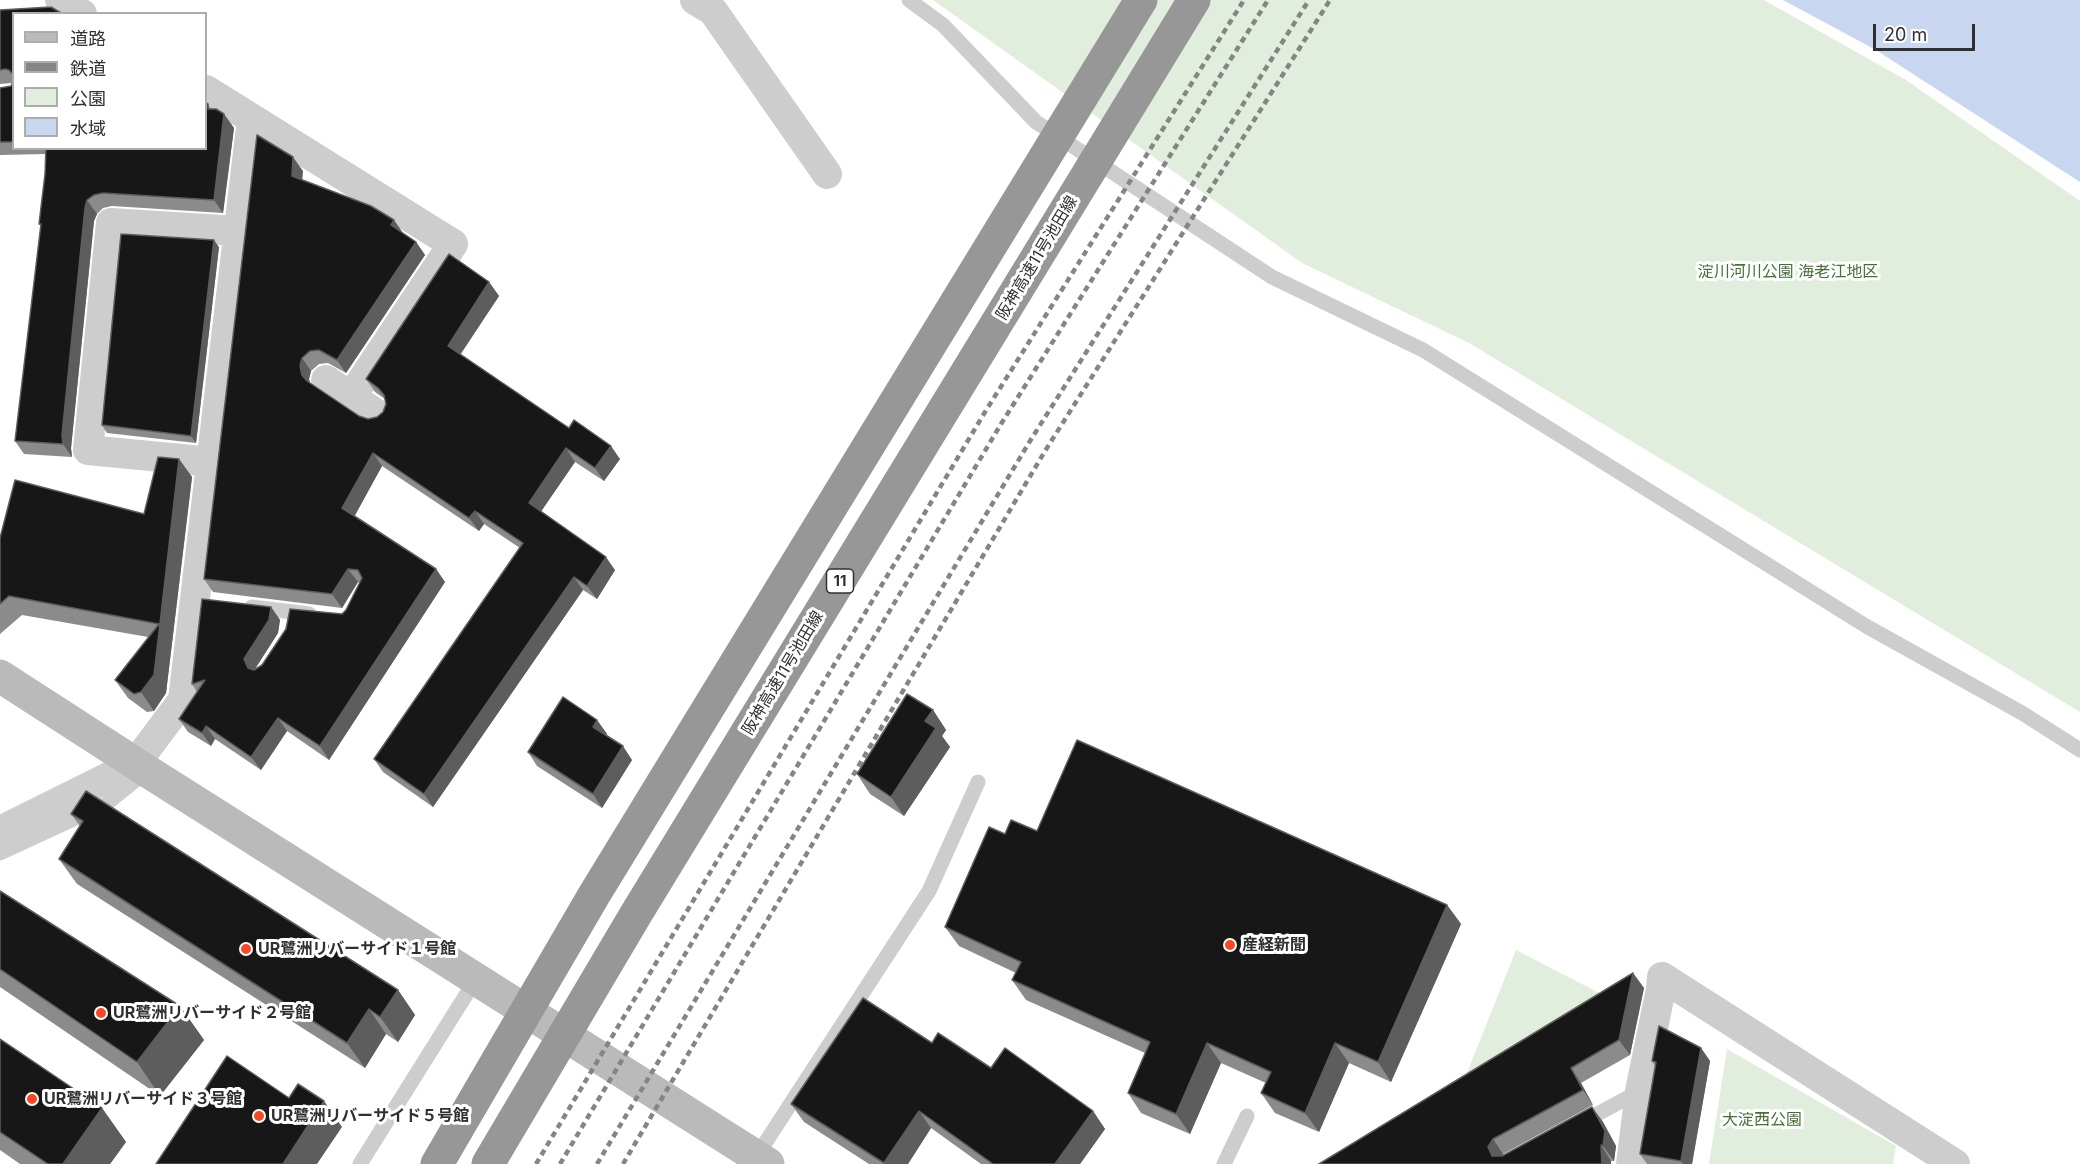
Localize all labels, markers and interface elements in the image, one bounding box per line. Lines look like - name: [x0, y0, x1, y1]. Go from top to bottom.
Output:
- legend: [12, 12, 207, 150]
- scale bar: [1876, 12, 1978, 50]
- text: 20 m: [1884, 24, 1927, 45]
- text: 道路: [70, 28, 106, 49]
- text: 鉄道: [70, 58, 106, 79]
- text: 公園: [70, 88, 106, 109]
- text: 水域: [70, 118, 106, 139]
- street label: 阪神高速11号池田線: [992, 193, 1082, 323]
- park label: 淀川河川公園 海老江地区: [1698, 262, 1878, 282]
- road number: 11: [826, 569, 854, 593]
- street label: 阪神高速11号池田線: [738, 608, 828, 738]
- place label: 産経新聞: [1242, 935, 1306, 955]
- marker: 産経新聞: [1223, 938, 1237, 952]
- place label: UR鷺洲リバーサイド１号館: [258, 939, 456, 959]
- marker: UR鷺洲リバーサイド１号館: [239, 942, 253, 956]
- place label: UR鷺洲リバーサイド２号館: [113, 1003, 311, 1023]
- marker: UR鷺洲リバーサイド２号館: [94, 1006, 108, 1020]
- place label: UR鷺洲リバーサイド３号館: [44, 1089, 242, 1109]
- marker: UR鷺洲リバーサイド３号館: [25, 1092, 39, 1106]
- place label: UR鷺洲リバーサイド５号館: [271, 1106, 469, 1126]
- marker: UR鷺洲リバーサイド５号館: [252, 1109, 266, 1123]
- park label: 大淀西公園: [1722, 1110, 1802, 1130]

